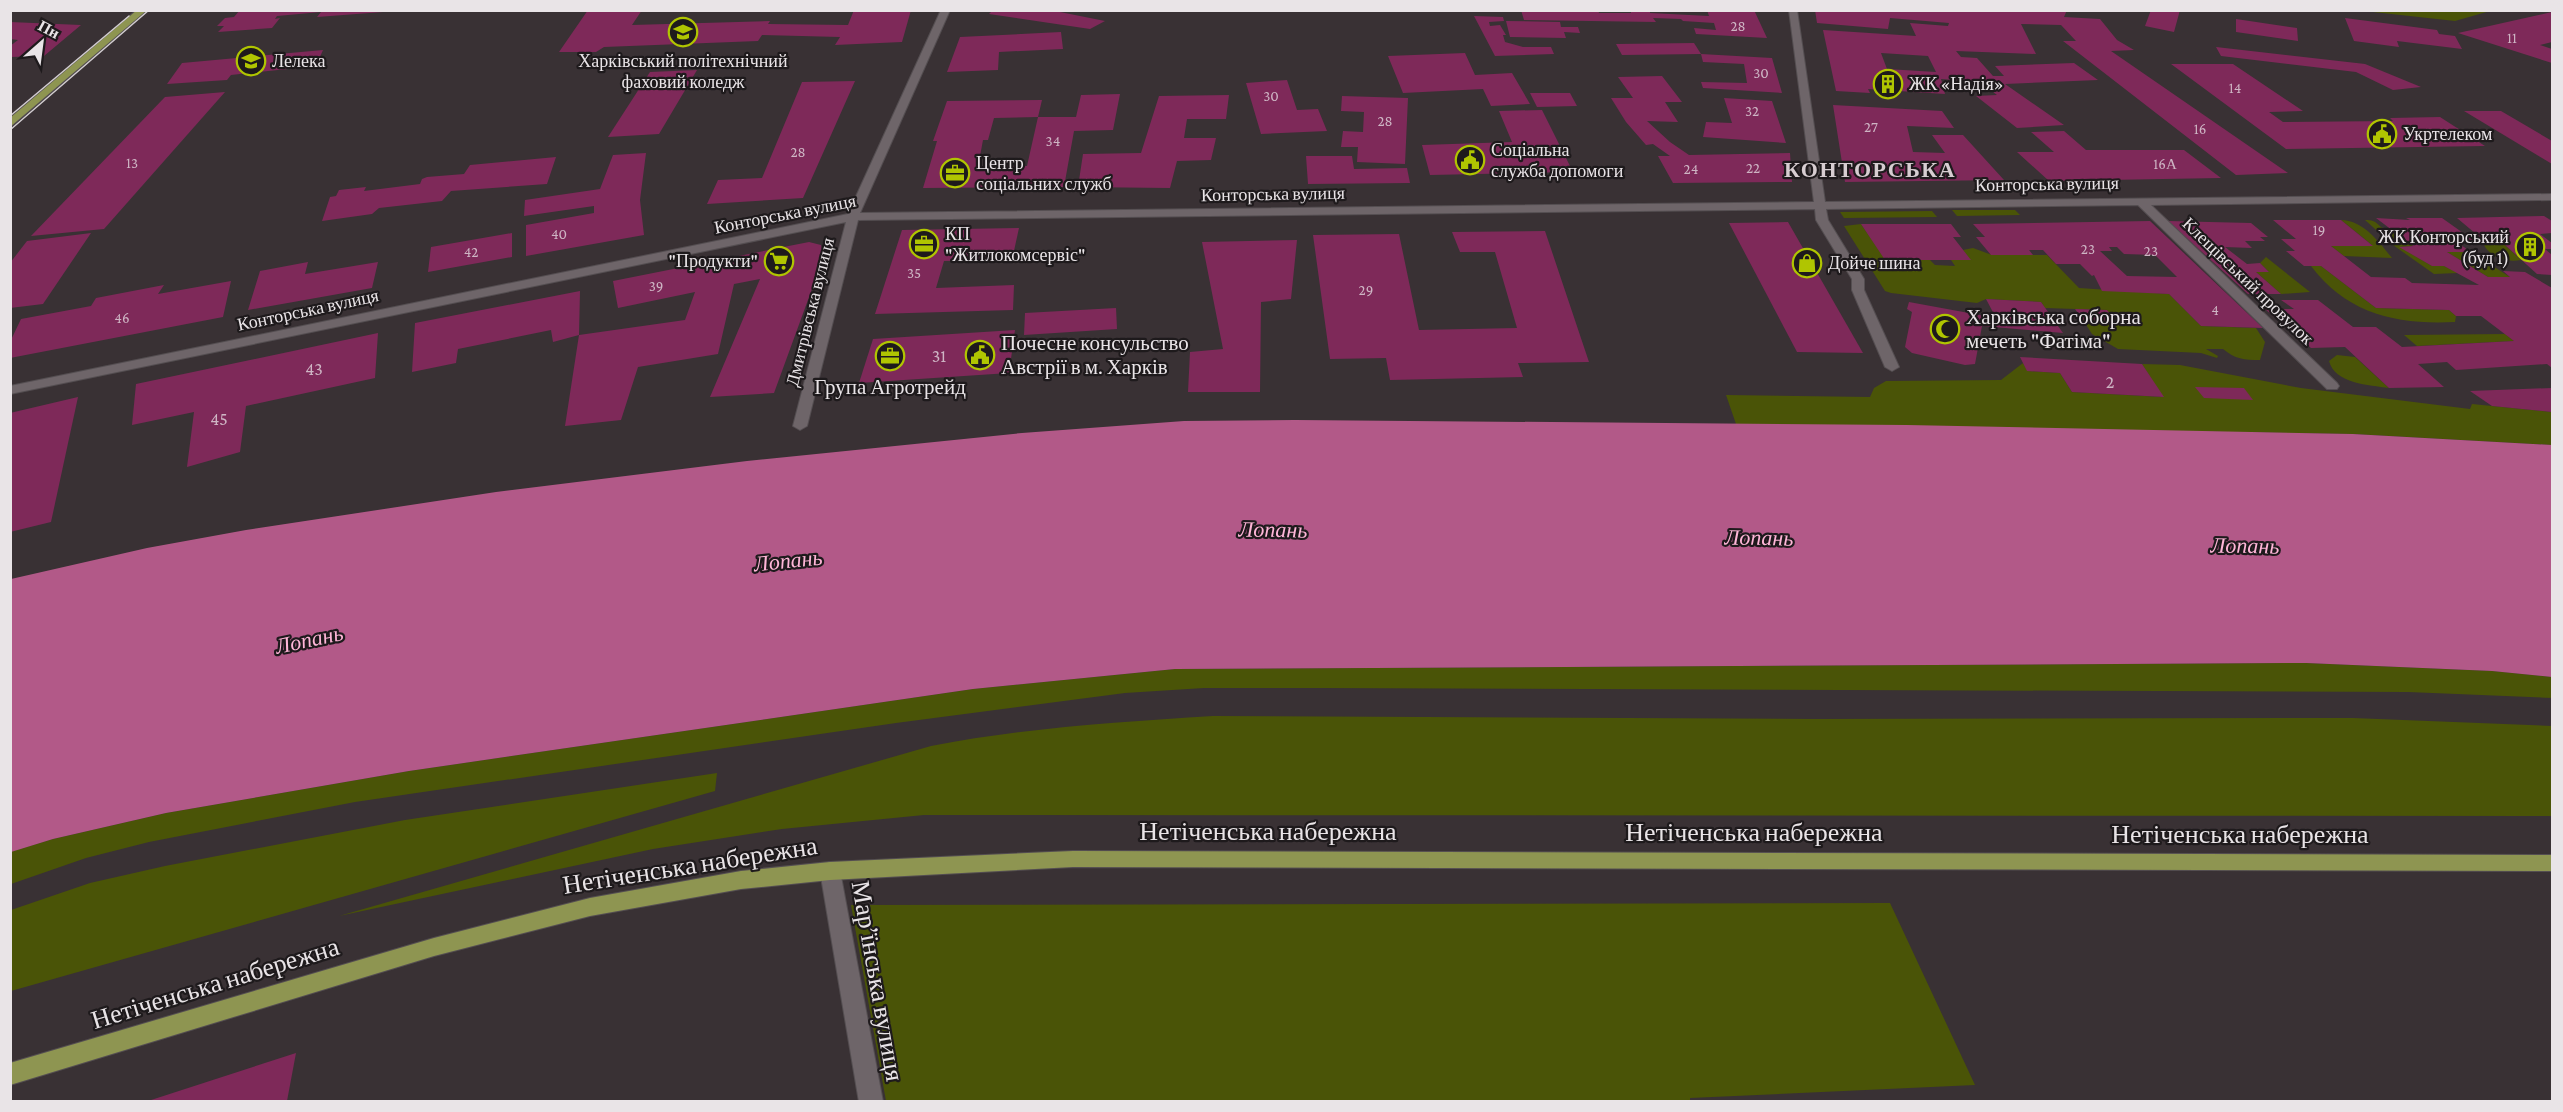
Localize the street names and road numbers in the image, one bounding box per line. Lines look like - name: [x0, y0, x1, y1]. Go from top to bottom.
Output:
- street label: Конторська вулиця: [1975, 173, 2119, 195]
- street label: Конторська вулиця: [1201, 183, 1345, 205]
- street label: Конторська вулиця: [712, 190, 858, 238]
- street label: Клещівський провулок: [2178, 213, 2318, 349]
- street label: Дмитрівська вулиця: [782, 236, 838, 388]
- street label: Конторська вулиця: [235, 285, 381, 335]
- street label: Нетіченська набережна: [1139, 817, 1397, 846]
- street label: Нетіченська набережна: [1625, 818, 1883, 847]
- street label: Нетіченська набережна: [2111, 820, 2369, 849]
- street label: Нетіченська набережна: [561, 831, 820, 900]
- street label: Мар’їнська вулиця: [846, 879, 909, 1084]
- street label: Нетіченська набережна: [88, 932, 343, 1035]

